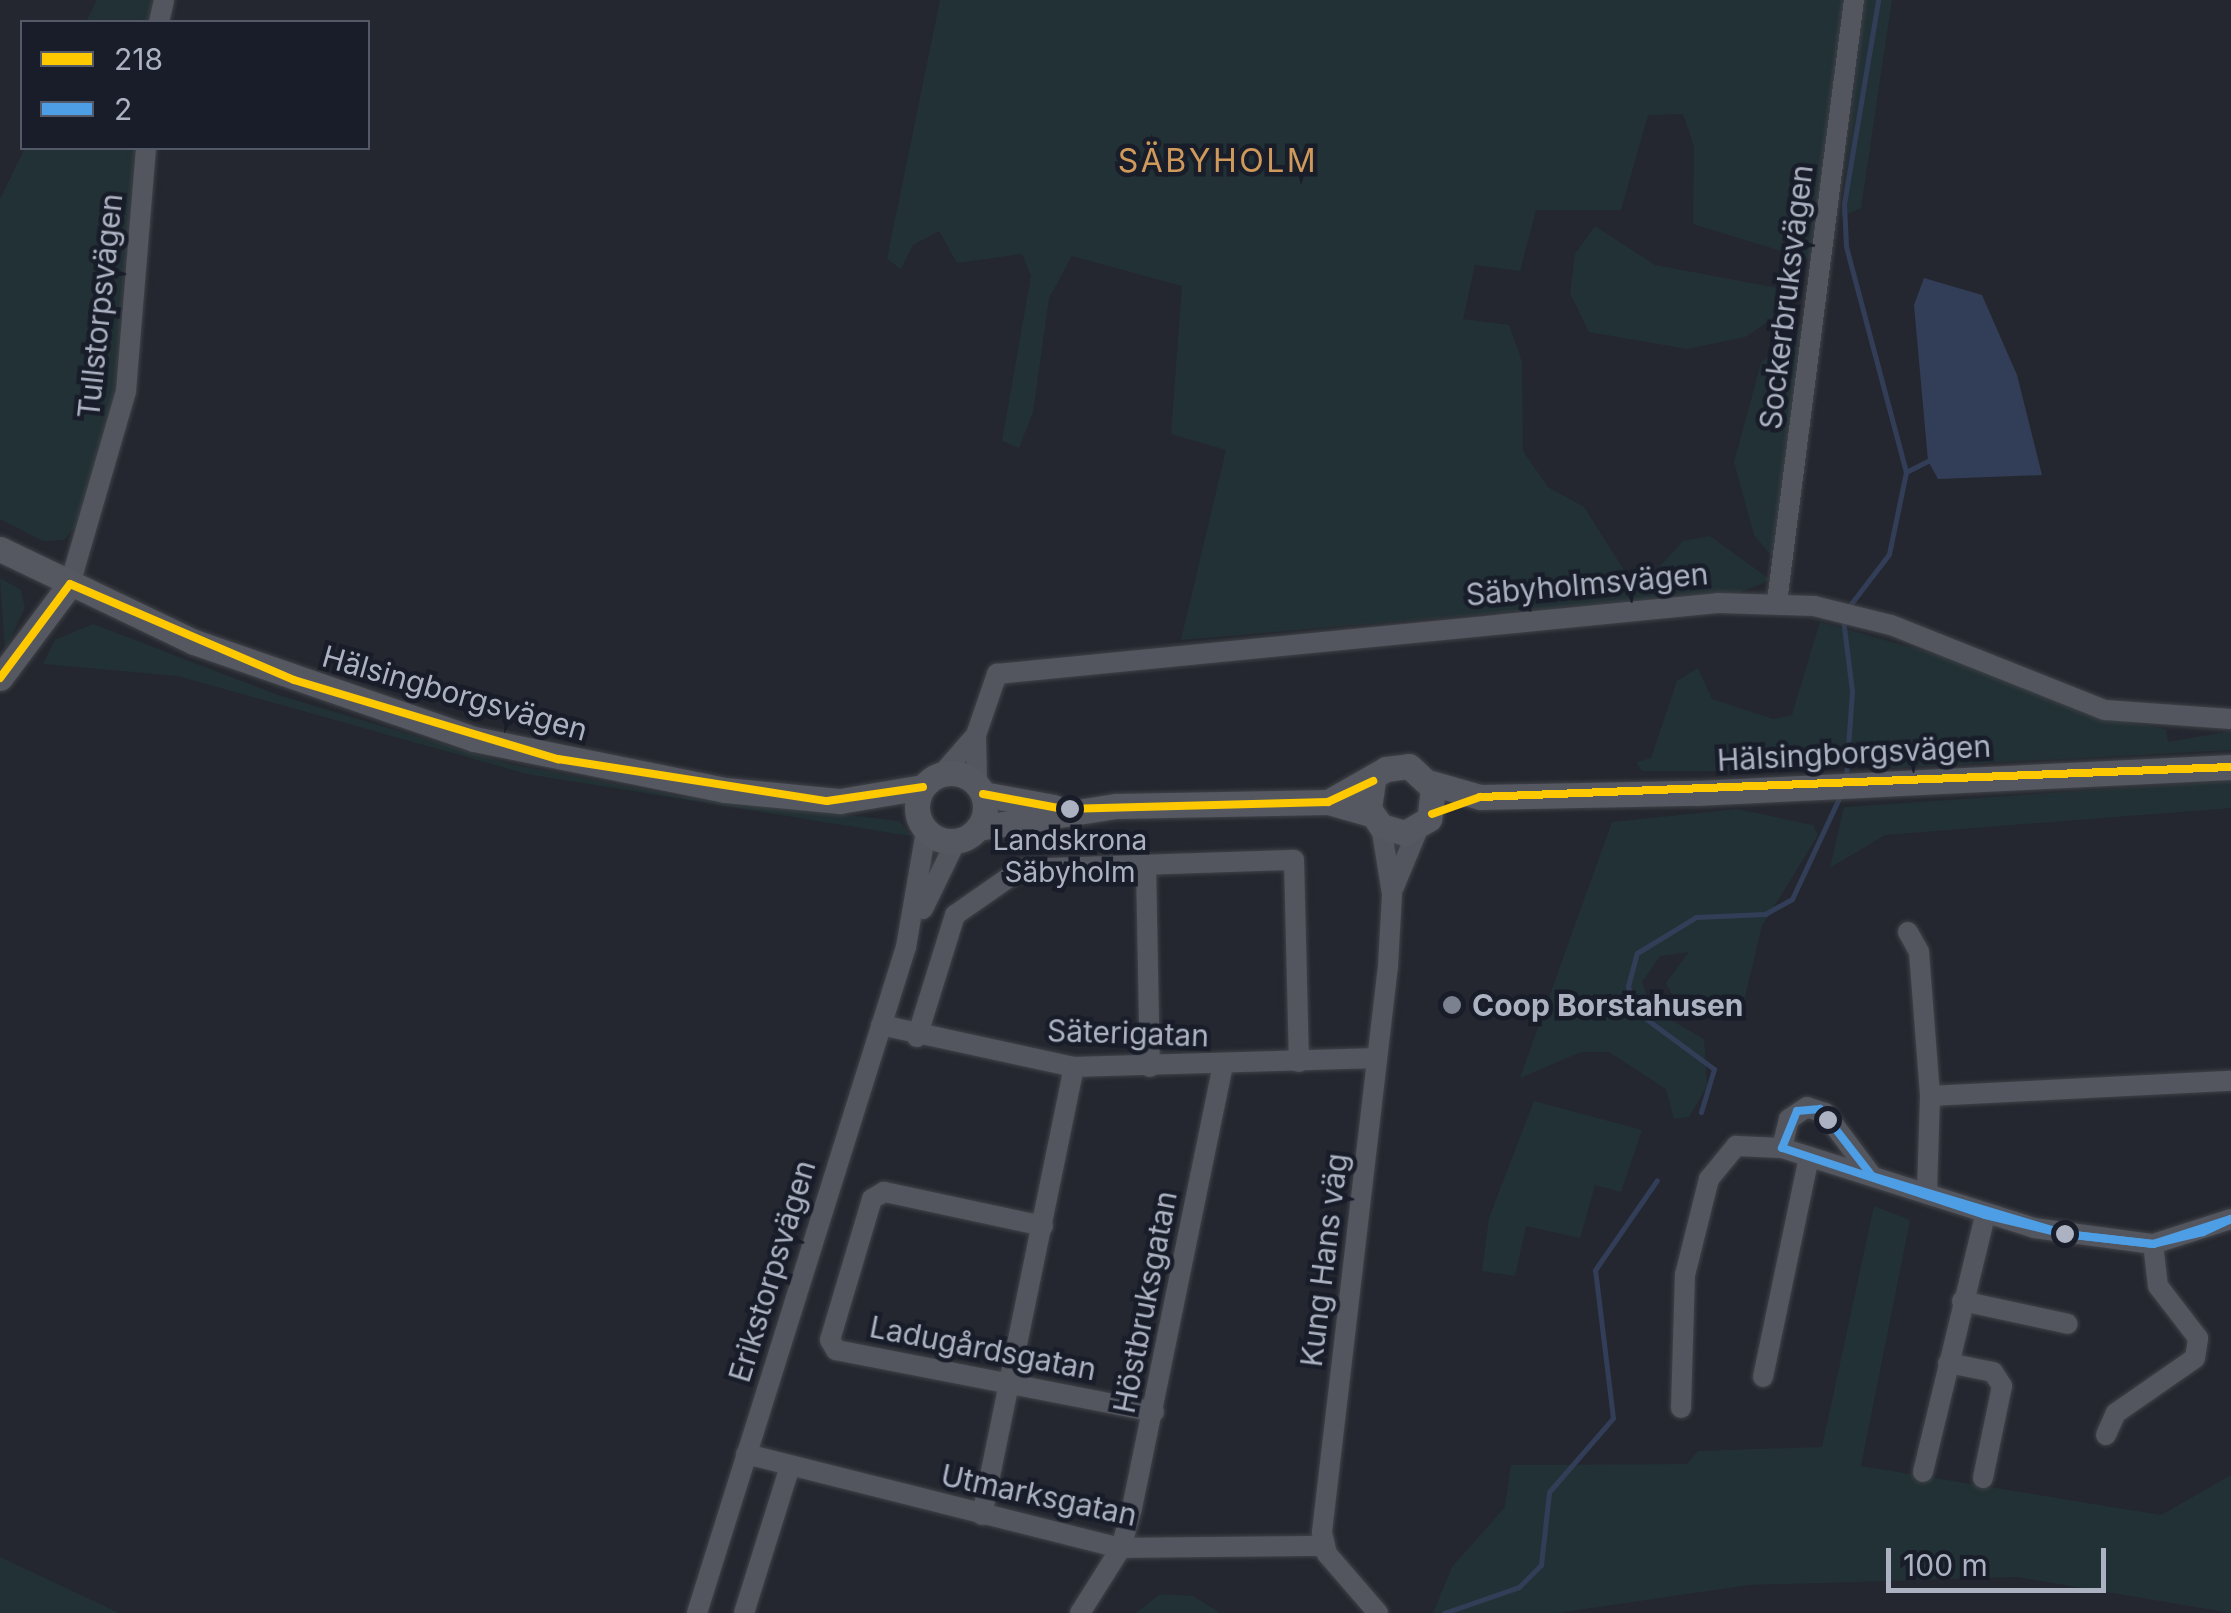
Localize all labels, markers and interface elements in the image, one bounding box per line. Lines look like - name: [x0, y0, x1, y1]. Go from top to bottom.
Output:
- legend: [20, 20, 370, 150]
- text: 218: [114, 41, 163, 77]
- text: 2: [114, 91, 132, 127]
- district label: SÄBYHOLM: [1118, 142, 1318, 180]
- street label: Sockerbruksvägen: [1752, 163, 1820, 431]
- street label: Tullstorpsvägen: [70, 192, 130, 420]
- street label: Säbyholmsvägen: [1464, 555, 1710, 613]
- street label: Hälsingborgsvägen: [318, 638, 592, 748]
- street label: Hälsingborgsvägen: [1716, 728, 1992, 778]
- marker: Landskrona Säbyholm: [1060, 799, 1080, 819]
- place label: Landskrona Säbyholm: [993, 823, 1147, 889]
- place label: Coop Borstahusen: [1472, 987, 1744, 1023]
- marker: Coop Borstahusen: [1441, 994, 1463, 1016]
- street label: Säterigatan: [1046, 1012, 1210, 1054]
- unlabelled marker: [1818, 1110, 1838, 1130]
- street label: Kung Hans väg: [1293, 1151, 1355, 1369]
- street label: Erikstorpsvägen: [721, 1156, 823, 1386]
- street label: Höstbruksgatan: [1106, 1188, 1184, 1416]
- unlabelled marker: [2055, 1224, 2075, 1244]
- street label: Ladugårdsgatan: [867, 1308, 1099, 1388]
- street label: Utmarksgatan: [938, 1457, 1140, 1533]
- scale bar: [1891, 1528, 2111, 1590]
- text: 100 m: [1903, 1547, 1988, 1583]

